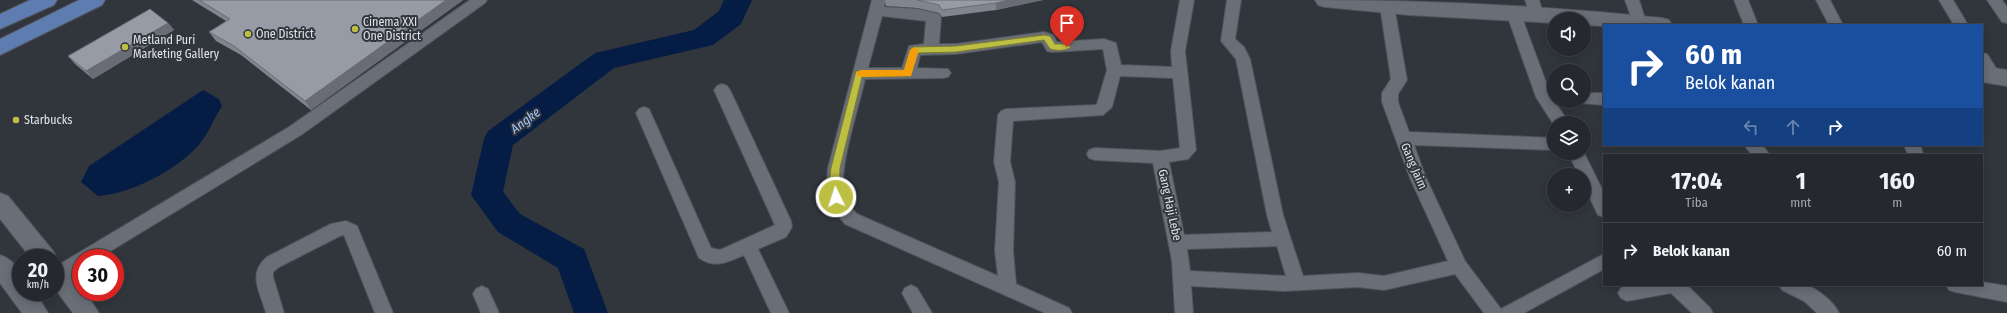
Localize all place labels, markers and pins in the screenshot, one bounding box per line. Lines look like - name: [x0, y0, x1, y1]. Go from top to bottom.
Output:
- pin: [1050, 6, 1084, 47]
- place label: Cinema XXI One District: [363, 15, 421, 43]
- marker: Cinema XXI One District: [350, 24, 360, 34]
- place label: One District: [256, 27, 314, 41]
- marker: One District: [243, 29, 253, 39]
- place label: Metland Puri Marketing Gallery: [133, 33, 220, 61]
- marker: Metland Puri Marketing Gallery: [120, 42, 130, 52]
- place label: Starbucks: [24, 113, 72, 127]
- marker: Starbucks: [11, 115, 21, 125]

